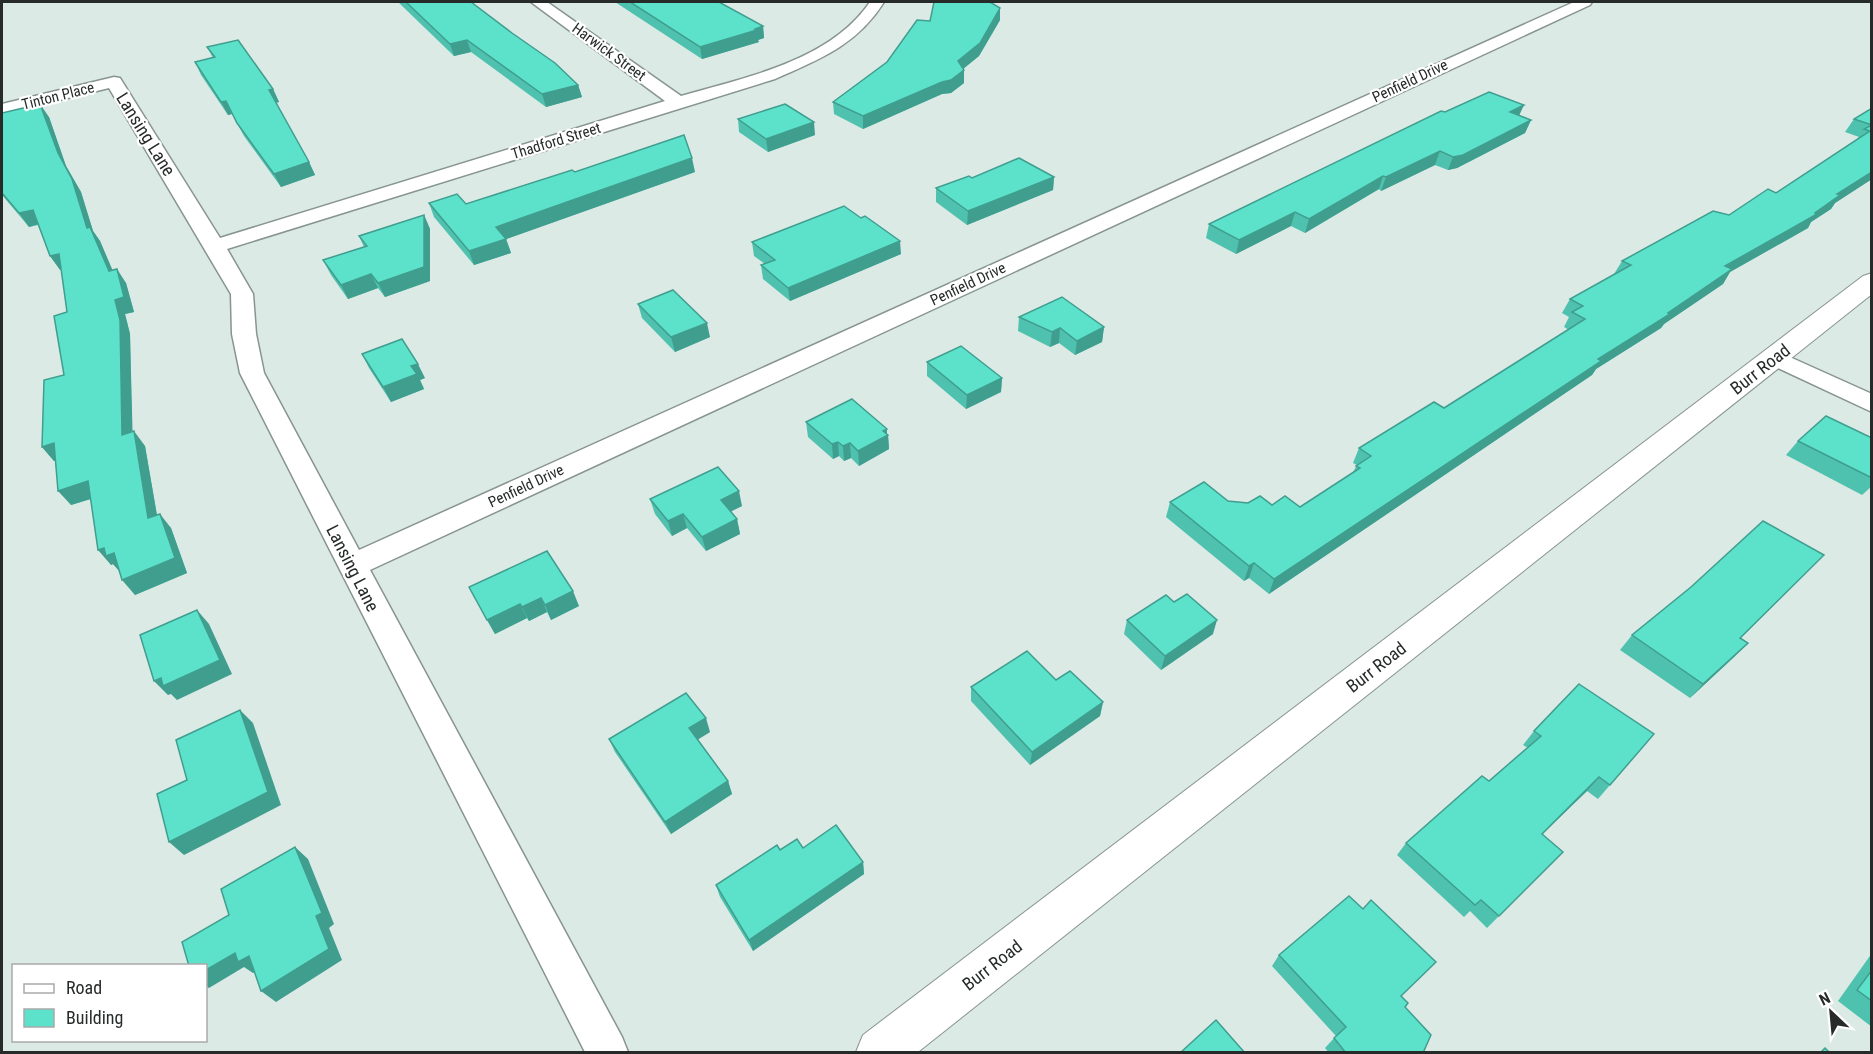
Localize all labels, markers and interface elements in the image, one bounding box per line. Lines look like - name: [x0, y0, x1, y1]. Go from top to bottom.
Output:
- street label: Harwick Street: [569, 19, 649, 85]
- street label: Penfield Drive: [1369, 56, 1451, 106]
- street label: Tinton Place: [20, 78, 96, 114]
- street label: Lansing Lane: [112, 88, 180, 180]
- street label: Thadford Street: [509, 119, 603, 163]
- street label: Penfield Drive: [927, 259, 1009, 309]
- street label: Burr Road: [1726, 339, 1794, 399]
- street label: Penfield Drive: [485, 461, 567, 511]
- street label: Lansing Lane: [322, 521, 384, 615]
- street label: Burr Road: [1342, 637, 1410, 697]
- street label: Burr Road: [958, 935, 1026, 995]
- legend: [12, 964, 207, 1042]
- text: Road: [66, 977, 102, 998]
- north arrow: [1801, 982, 1861, 1042]
- text: N: [1816, 988, 1833, 1010]
- text: Building: [66, 1007, 123, 1028]

